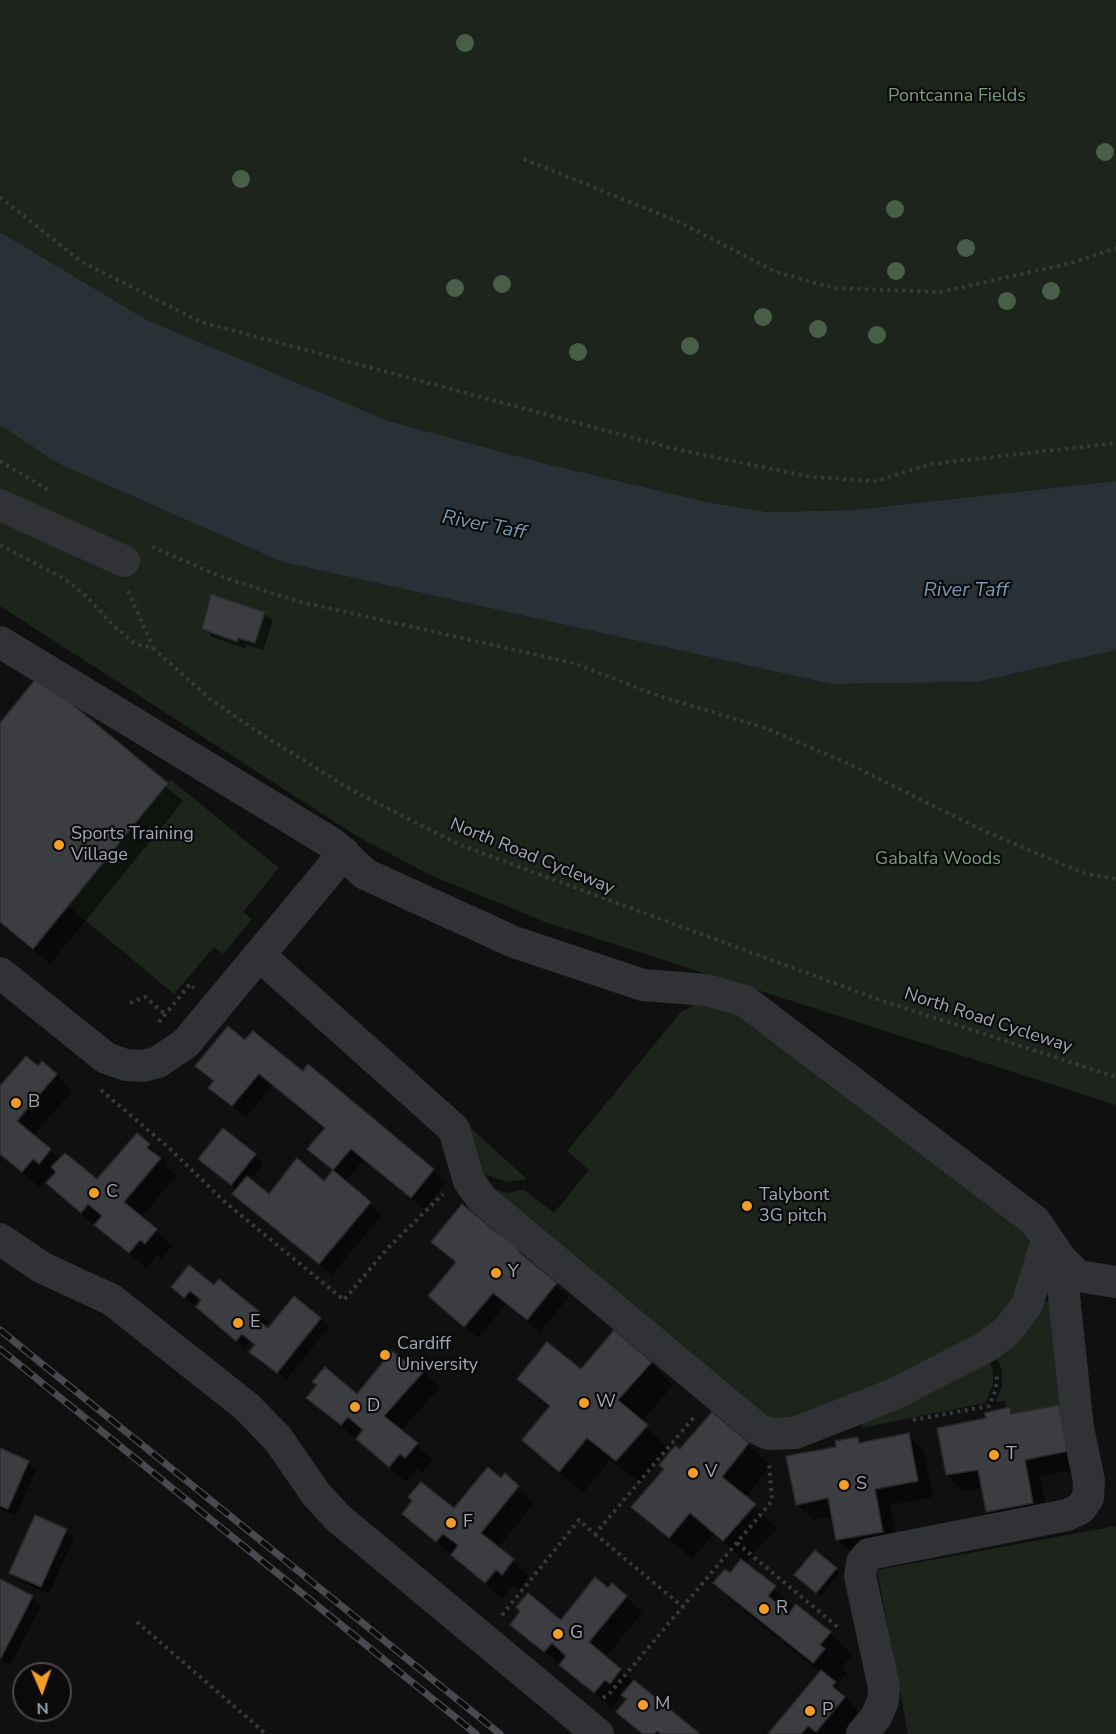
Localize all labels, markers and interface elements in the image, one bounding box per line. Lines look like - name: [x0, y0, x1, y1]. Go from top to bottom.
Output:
- park label: Pontcanna Fields: [888, 86, 1026, 108]
- water label: River Taff: [440, 506, 528, 546]
- water label: River Taff: [923, 579, 1009, 603]
- street label: North Road Cycleway: [447, 814, 617, 900]
- place label: Sports Training Village: [71, 824, 194, 866]
- marker: Sports Training Village: [52, 838, 66, 852]
- park label: Gabalfa Woods: [875, 849, 1001, 871]
- street label: North Road Cycleway: [901, 984, 1075, 1058]
- place label: B: [28, 1092, 40, 1114]
- marker: B: [9, 1096, 23, 1110]
- place label: C: [106, 1182, 118, 1204]
- place label: Talybont 3G pitch: [759, 1185, 829, 1228]
- marker: C: [87, 1186, 101, 1200]
- marker: Talybont 3G pitch: [740, 1199, 754, 1213]
- place label: Y: [508, 1262, 519, 1284]
- marker: Y: [489, 1266, 503, 1280]
- place label: E: [250, 1312, 260, 1334]
- marker: E: [231, 1316, 245, 1330]
- place label: Cardiff University: [397, 1334, 478, 1376]
- marker: Cardiff University: [378, 1348, 392, 1362]
- place label: W: [596, 1392, 616, 1414]
- place label: D: [367, 1396, 380, 1418]
- marker: W: [577, 1396, 591, 1410]
- marker: D: [348, 1400, 362, 1414]
- place label: T: [1006, 1444, 1017, 1466]
- marker: T: [987, 1448, 1001, 1462]
- place label: V: [705, 1462, 717, 1484]
- marker: V: [686, 1466, 700, 1480]
- place label: S: [856, 1474, 867, 1496]
- marker: S: [837, 1478, 851, 1492]
- place label: F: [463, 1512, 473, 1534]
- marker: F: [444, 1516, 458, 1530]
- place label: R: [776, 1598, 788, 1620]
- marker: R: [757, 1602, 771, 1616]
- place label: G: [570, 1623, 583, 1645]
- marker: G: [551, 1627, 565, 1641]
- north arrow: [12, 1662, 72, 1722]
- place label: M: [655, 1694, 670, 1716]
- text: N: [36, 1697, 49, 1719]
- marker: M: [636, 1698, 650, 1712]
- place label: P: [822, 1700, 833, 1722]
- marker: P: [803, 1704, 817, 1718]

